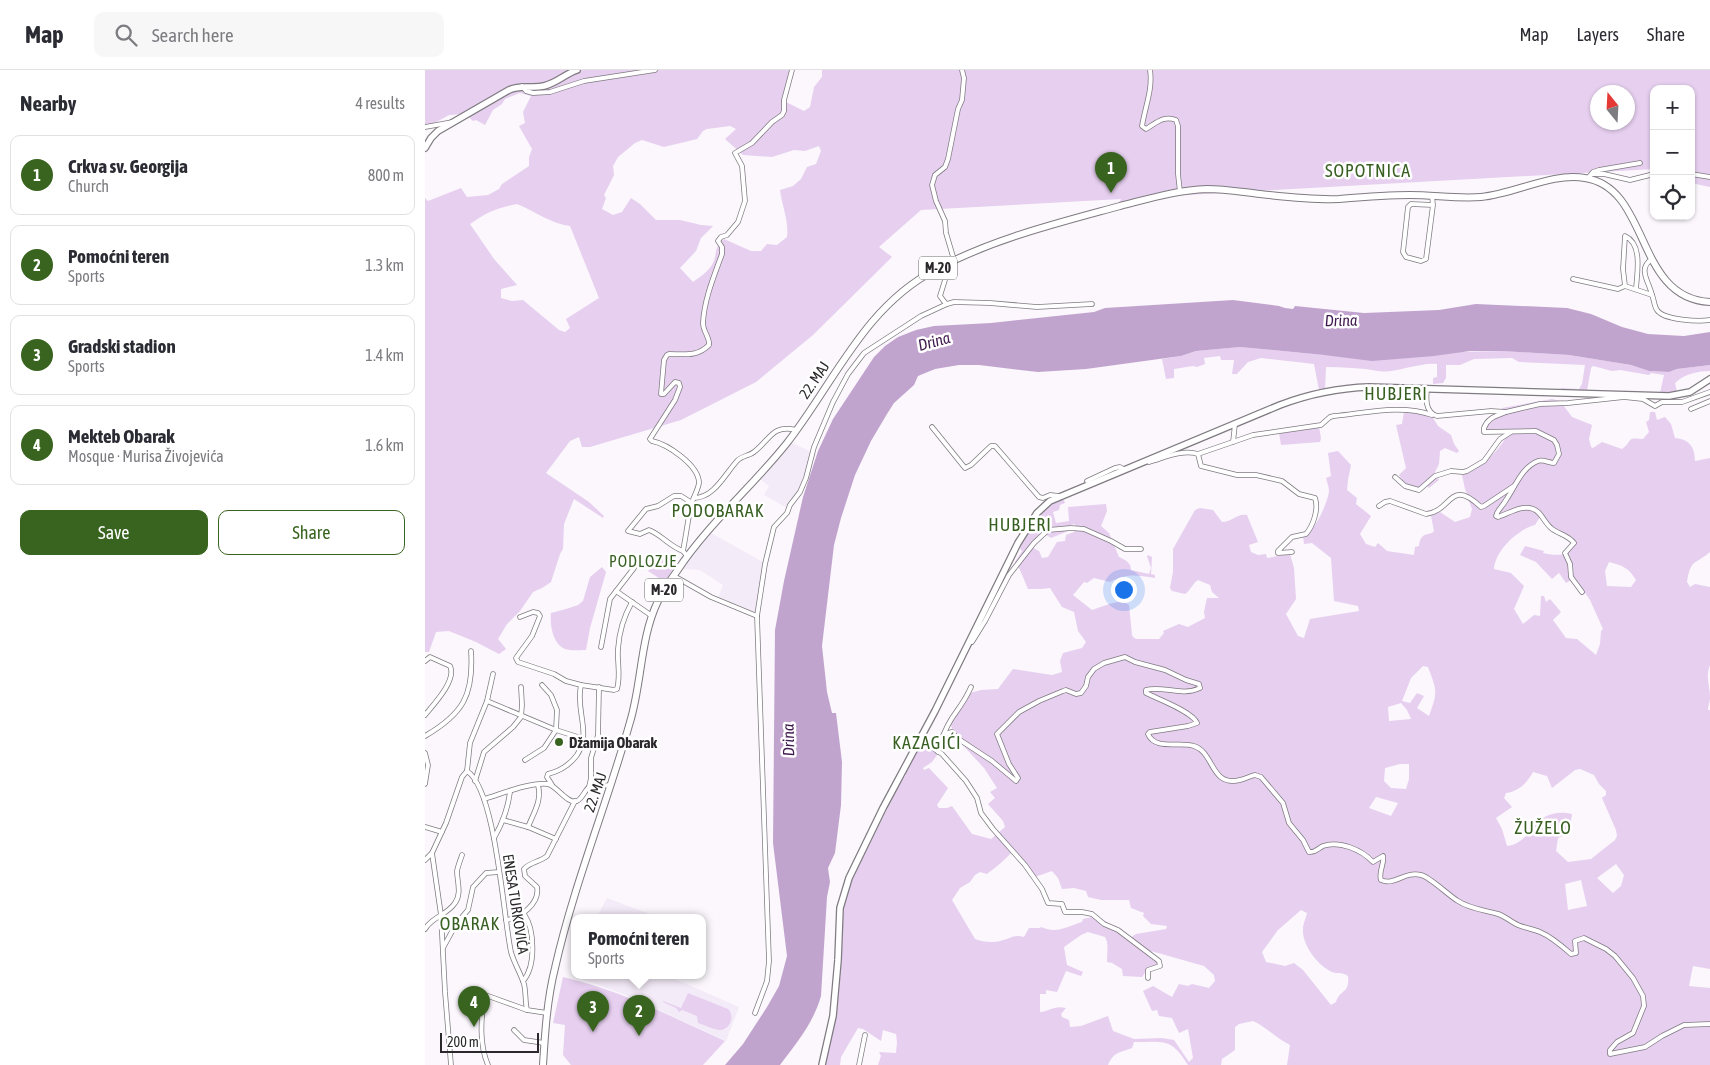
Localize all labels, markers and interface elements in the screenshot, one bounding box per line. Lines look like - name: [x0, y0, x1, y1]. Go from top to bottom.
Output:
- search box: [94, 12, 444, 57]
- text: Map: [25, 21, 64, 48]
- icon: search: [112, 21, 140, 49]
- text: Search here: [152, 24, 234, 46]
- text: Map: [1519, 24, 1548, 45]
- text: Layers: [1576, 24, 1619, 45]
- text: Share: [1647, 24, 1685, 45]
- north arrow: [1590, 85, 1635, 130]
- map controls: [1650, 85, 1695, 220]
- button: +: [1650, 85, 1695, 130]
- text: Nearby: [20, 91, 76, 115]
- text: 4 results: [355, 94, 405, 112]
- button: −: [1650, 130, 1695, 175]
- pin: 1: [1095, 152, 1127, 193]
- text: Crkva sv. Georgija: [68, 155, 188, 177]
- district label: SOPOTNICA: [1325, 160, 1411, 181]
- text: 1: [33, 166, 41, 184]
- text: 800 m: [368, 166, 404, 184]
- button: locate: [1650, 175, 1695, 220]
- text: Church: [68, 177, 109, 195]
- text: Pomoćni teren: [68, 245, 169, 267]
- text: 2: [33, 256, 41, 274]
- text: 1.3 km: [365, 256, 404, 274]
- road number: M-20: [919, 257, 957, 280]
- text: Sports: [68, 267, 105, 285]
- water label: Drina: [1325, 311, 1358, 329]
- water label: Drina: [916, 328, 953, 354]
- text: Gradski stadion: [68, 335, 176, 357]
- text: 3: [33, 346, 41, 364]
- text: 1.4 km: [365, 346, 404, 364]
- text: Sports: [68, 357, 105, 375]
- street label: 22. MAJ: [795, 358, 833, 402]
- district label: HUBJERI: [1364, 383, 1428, 404]
- text: Mekteb Obarak: [68, 425, 175, 447]
- text: 4: [33, 436, 41, 454]
- text: 1.6 km: [365, 436, 404, 454]
- text: Mosque · Murisa Živojevića: [68, 447, 224, 465]
- district label: PODOBARAK: [672, 500, 764, 521]
- button: Save: [20, 510, 208, 555]
- button: Share: [218, 510, 405, 555]
- district label: HUBJERI: [988, 514, 1052, 535]
- district label: PODLOZJE: [609, 552, 677, 570]
- your location: [1111, 577, 1137, 603]
- road number: M-20: [645, 578, 683, 602]
- water label: Drina: [779, 723, 797, 756]
- district label: KAZAGIĆI: [892, 732, 962, 753]
- place label: Džamija Obarak: [569, 734, 657, 751]
- marker: Džamija Obarak: [553, 736, 565, 748]
- street label: 22. MAJ: [580, 770, 610, 814]
- district label: ŽUŽELO: [1514, 817, 1572, 838]
- street label: ENESA TURKOVIĆA: [500, 853, 532, 956]
- district label: OBARAK: [440, 913, 500, 934]
- popup: [571, 914, 706, 979]
- text: Pomoćni teren: [588, 927, 689, 949]
- text: Sports: [588, 949, 625, 967]
- pin: 4: [458, 986, 490, 1027]
- pin: 3: [577, 991, 609, 1032]
- pin: 2: [623, 995, 655, 1036]
- scale bar: [440, 1030, 539, 1053]
- text: 200 m: [447, 1034, 479, 1050]

